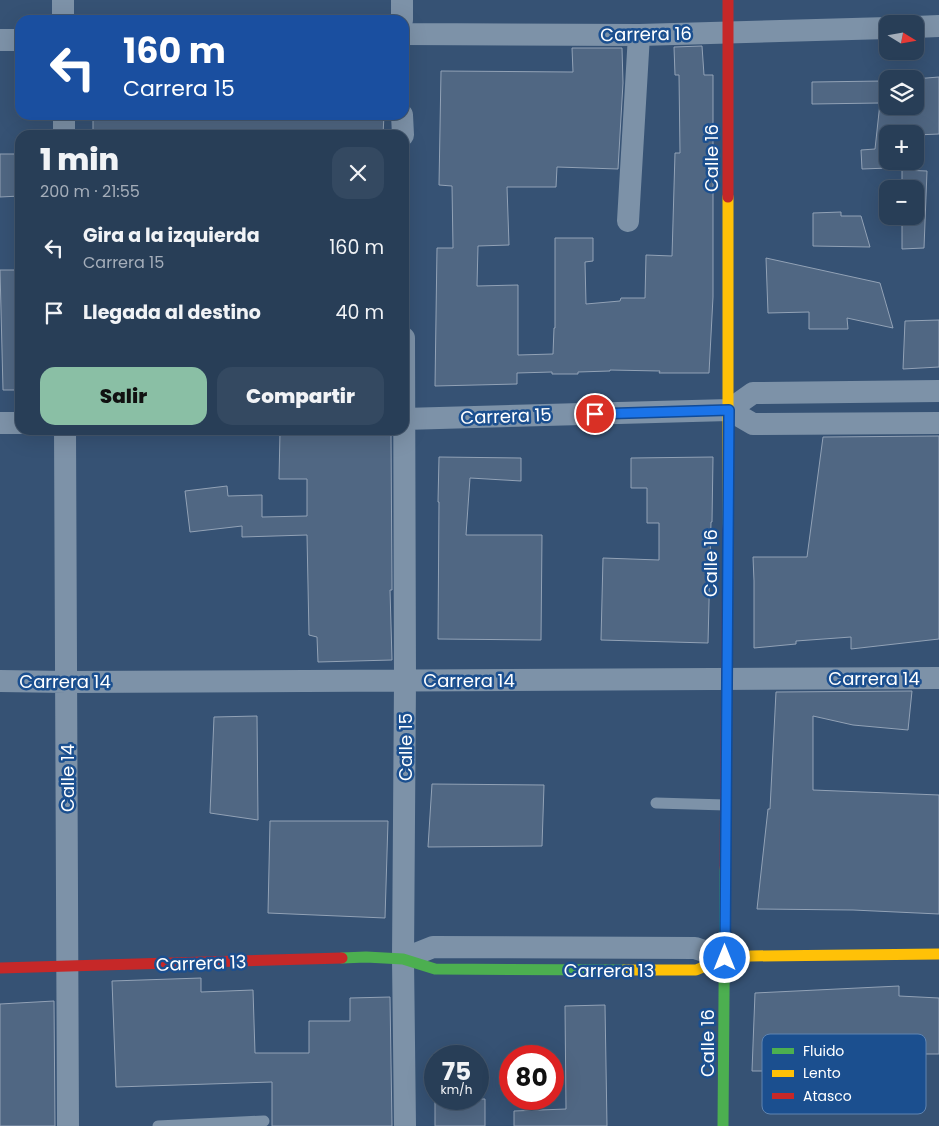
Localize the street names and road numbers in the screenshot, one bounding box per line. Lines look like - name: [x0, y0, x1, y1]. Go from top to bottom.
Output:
- street label: Carrera 16: [600, 21, 692, 47]
- street label: Calle 16: [699, 124, 724, 192]
- street label: Carrera 15: [460, 402, 552, 430]
- street label: Calle 16: [698, 529, 723, 597]
- street label: Carrera 14: [828, 666, 920, 691]
- street label: Carrera 14: [423, 668, 515, 693]
- street label: Carrera 14: [19, 669, 111, 694]
- street label: Calle 15: [393, 713, 418, 781]
- street label: Calle 14: [55, 744, 80, 812]
- street label: Carrera 13: [155, 949, 247, 977]
- street label: Carrera 13: [564, 958, 654, 983]
- street label: Calle 16: [695, 1009, 720, 1077]

